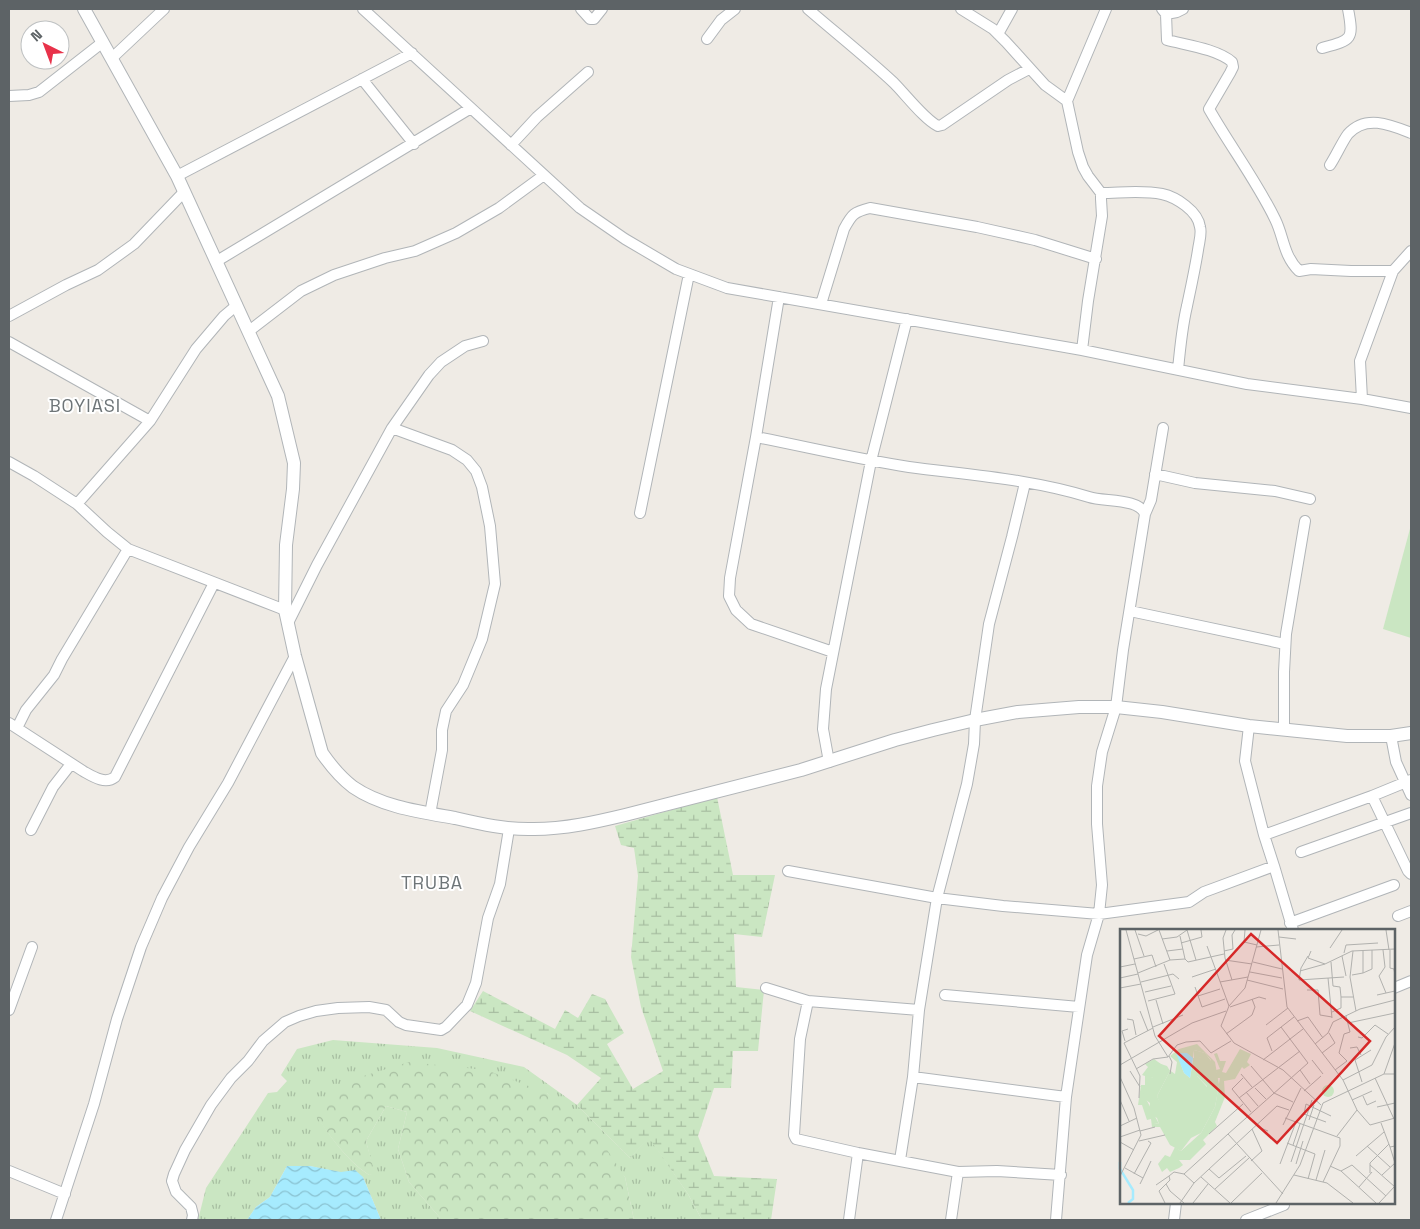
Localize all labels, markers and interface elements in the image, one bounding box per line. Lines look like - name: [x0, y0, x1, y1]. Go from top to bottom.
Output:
- north arrow: [20, 20, 70, 70]
- text: N: [27, 26, 46, 45]
- district label: BOYIASI: [49, 394, 121, 417]
- district label: TRUBA: [401, 871, 463, 894]
- inset map: [1120, 929, 1395, 1204]

